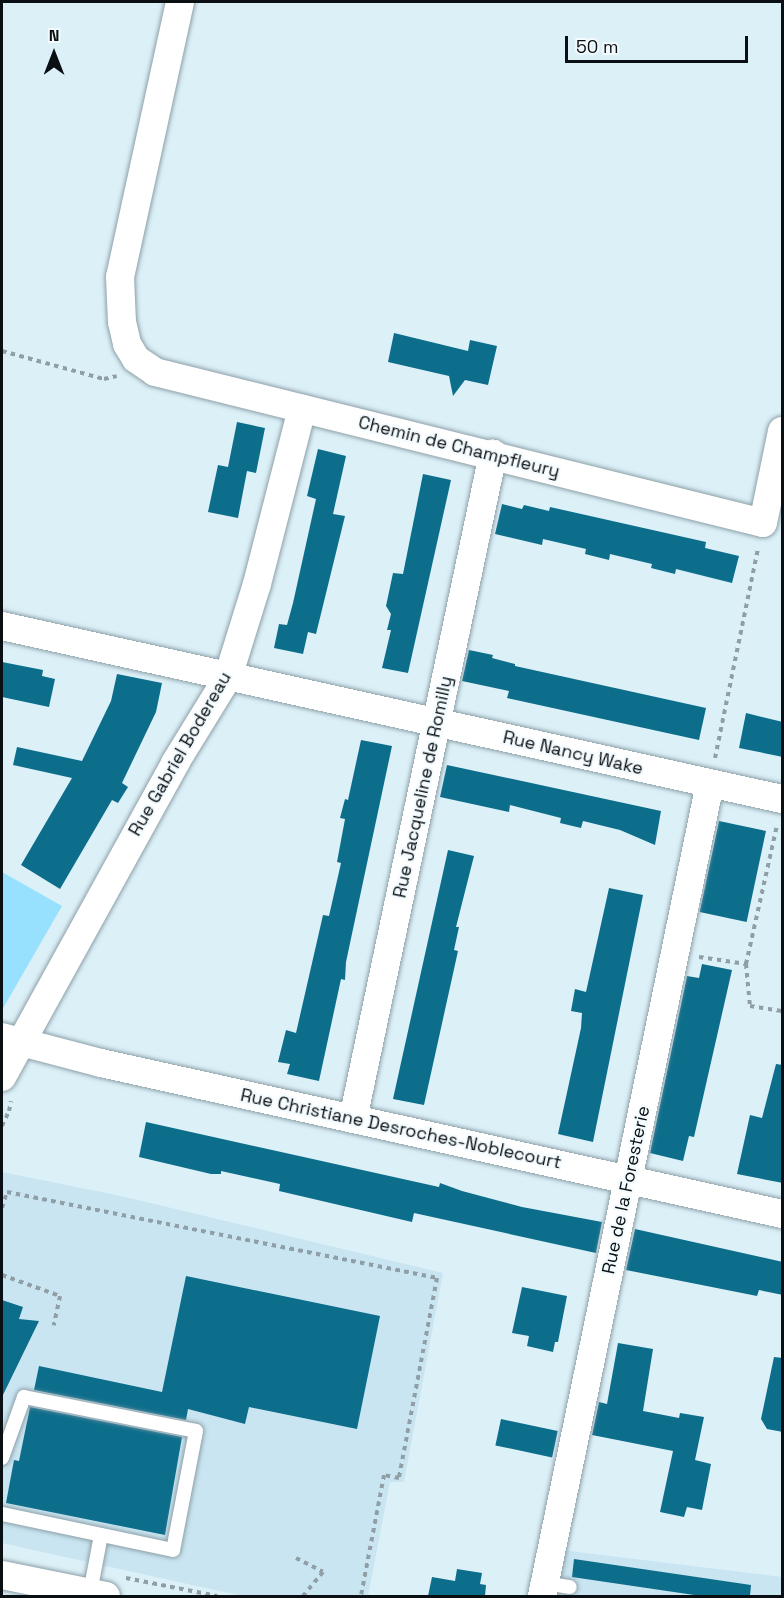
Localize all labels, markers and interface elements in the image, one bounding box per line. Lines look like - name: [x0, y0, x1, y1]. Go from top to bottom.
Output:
- north arrow: [24, 24, 84, 84]
- scale bar: [568, 24, 751, 62]
- text: N: [49, 25, 59, 46]
- text: 50 m: [576, 35, 618, 58]
- street label: Chemin de Champfleury: [356, 412, 562, 482]
- street label: Rue Gabriel Bodereau: [124, 668, 236, 840]
- street label: Rue Jacqueline de Romilly: [389, 674, 457, 900]
- street label: Rue Nancy Wake: [501, 726, 645, 780]
- street label: Rue Christiane Desroches-Noblecourt: [239, 1084, 563, 1174]
- street label: Rue de la Foresterie: [598, 1104, 654, 1276]

